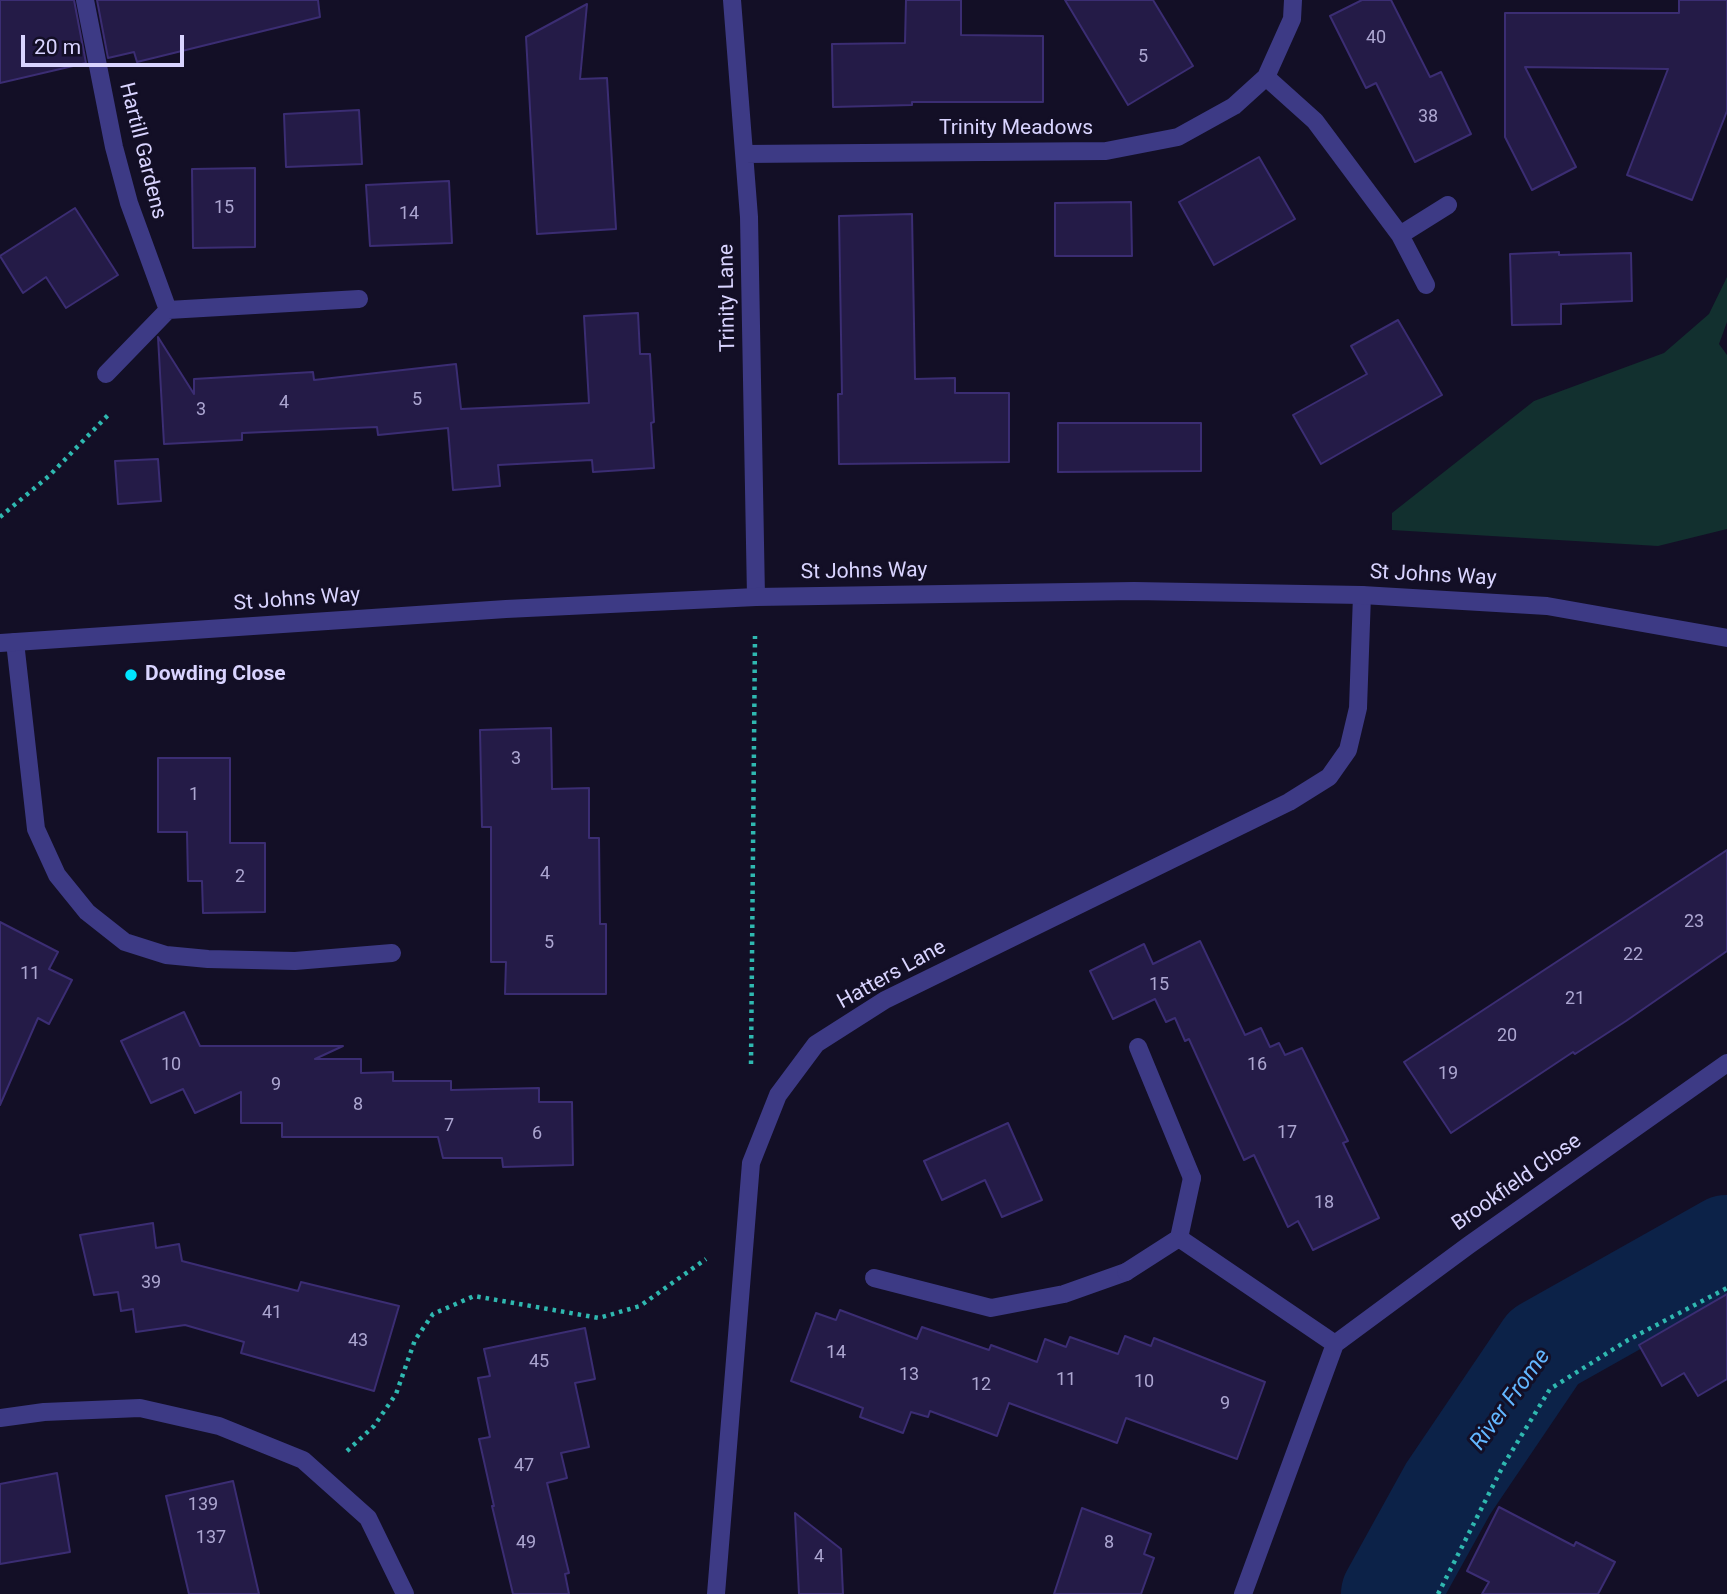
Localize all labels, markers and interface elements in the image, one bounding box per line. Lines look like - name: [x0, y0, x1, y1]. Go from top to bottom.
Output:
- scale bar: [24, 21, 187, 65]
- house number: 40: [1366, 27, 1386, 49]
- text: 20 m: [34, 35, 81, 59]
- house number: 5: [1138, 46, 1148, 68]
- street label: Hartill Gardens: [113, 80, 171, 222]
- house number: 38: [1418, 106, 1438, 128]
- street label: Trinity Meadows: [939, 116, 1093, 142]
- house number: 15: [214, 197, 234, 219]
- house number: 14: [399, 203, 419, 225]
- street label: Trinity Lane: [714, 244, 742, 352]
- house number: 5: [412, 389, 422, 411]
- house number: 4: [279, 392, 289, 414]
- house number: 3: [196, 399, 206, 421]
- street label: St Johns Way: [800, 558, 928, 586]
- street label: St Johns Way: [1369, 560, 1497, 592]
- street label: St Johns Way: [233, 583, 361, 617]
- place label: Dowding Close: [145, 662, 286, 688]
- marker: Dowding Close: [123, 667, 139, 683]
- house number: 3: [511, 748, 521, 770]
- house number: 1: [189, 784, 199, 806]
- house number: 4: [540, 863, 550, 885]
- house number: 2: [235, 866, 245, 888]
- house number: 23: [1684, 911, 1704, 933]
- house number: 5: [544, 932, 554, 954]
- street label: Hatters Lane: [833, 935, 951, 1015]
- house number: 22: [1623, 944, 1643, 966]
- house number: 11: [20, 963, 40, 985]
- house number: 15: [1149, 974, 1169, 996]
- house number: 21: [1565, 988, 1585, 1010]
- house number: 20: [1497, 1025, 1517, 1047]
- house number: 10: [161, 1054, 181, 1076]
- house number: 16: [1247, 1054, 1267, 1076]
- house number: 19: [1438, 1063, 1458, 1085]
- house number: 9: [271, 1074, 281, 1096]
- house number: 8: [353, 1094, 363, 1116]
- house number: 7: [444, 1115, 454, 1137]
- house number: 17: [1277, 1122, 1297, 1144]
- house number: 6: [532, 1123, 542, 1145]
- street label: Brookfield Close: [1447, 1129, 1587, 1237]
- house number: 18: [1314, 1192, 1334, 1214]
- house number: 39: [141, 1272, 161, 1294]
- house number: 41: [262, 1302, 282, 1324]
- house number: 43: [348, 1330, 368, 1352]
- house number: 14: [826, 1342, 846, 1364]
- water label: River Frome: [1465, 1344, 1557, 1456]
- house number: 45: [529, 1351, 549, 1373]
- house number: 13: [899, 1364, 919, 1386]
- house number: 11: [1056, 1369, 1076, 1391]
- house number: 10: [1134, 1371, 1154, 1393]
- house number: 12: [971, 1374, 991, 1396]
- house number: 9: [1220, 1393, 1230, 1415]
- house number: 47: [514, 1455, 534, 1477]
- house number: 139: [188, 1494, 218, 1516]
- house number: 137: [196, 1527, 226, 1549]
- house number: 49: [516, 1532, 536, 1554]
- house number: 8: [1104, 1532, 1114, 1554]
- house number: 4: [814, 1546, 824, 1568]

